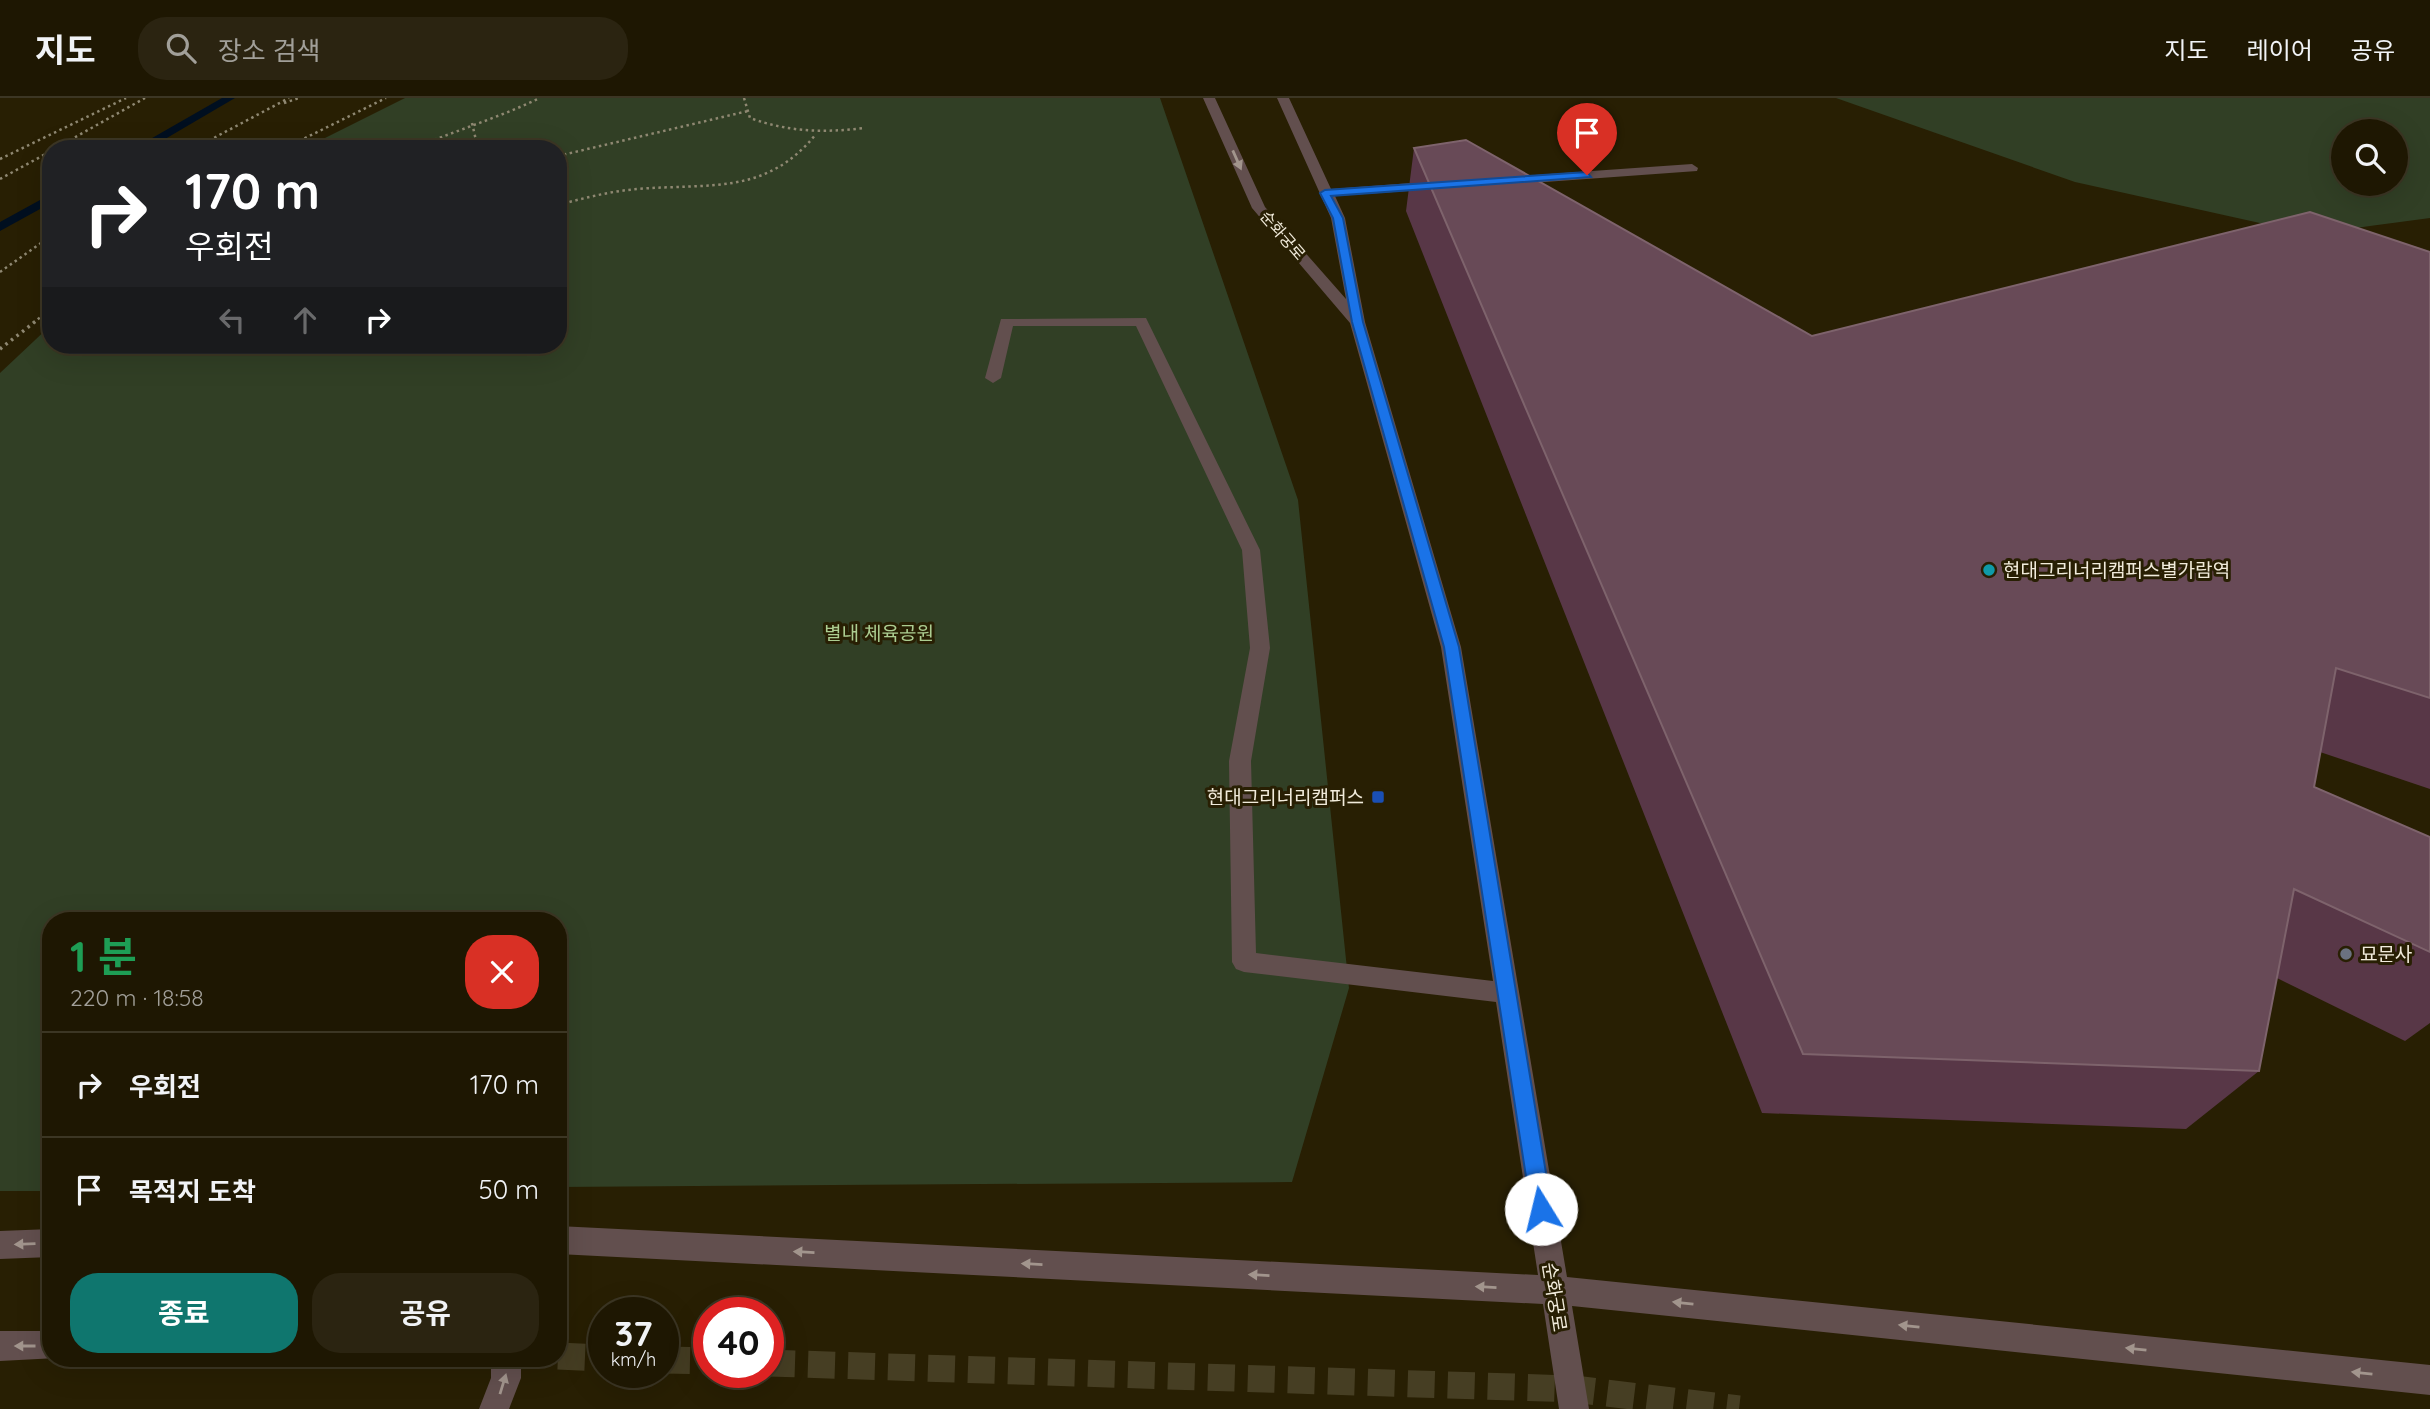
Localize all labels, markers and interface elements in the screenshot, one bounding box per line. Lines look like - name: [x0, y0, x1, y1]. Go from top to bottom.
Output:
- search box: [138, 17, 628, 80]
- text: 지도: [35, 29, 96, 70]
- icon: search: [162, 29, 200, 67]
- text: 장소 검색: [218, 34, 321, 67]
- text: 지도: [2164, 35, 2209, 65]
- text: 레이어: [2247, 35, 2313, 65]
- text: 공유: [2351, 35, 2395, 65]
- pin: [1557, 103, 1617, 175]
- icon: arrive: [1568, 114, 1606, 152]
- map controls: [2331, 119, 2408, 196]
- button: search: [2331, 119, 2408, 196]
- one-way arrow: [1231, 150, 1243, 170]
- text: 170 m: [185, 160, 320, 221]
- icon: right: [70, 168, 161, 259]
- street label: 순화궁로: [1256, 206, 1310, 264]
- text: 우회전: [185, 226, 273, 266]
- icon: left: [213, 301, 251, 339]
- icon: ahead: [286, 301, 324, 339]
- icon: right: [359, 301, 397, 339]
- place label: 현대그리너리캠퍼스별가람역: [2003, 558, 2230, 582]
- marker: 현대그리너리캠퍼스별가람역: [1981, 562, 1997, 578]
- park label: 별내 체육공원: [824, 621, 934, 645]
- place label: 현대그리너리캠퍼스: [1207, 785, 1364, 809]
- marker: 현대그리너리캠퍼스: [1370, 789, 1386, 805]
- text: 1 분: [70, 930, 137, 983]
- button: close: [465, 935, 539, 1009]
- place label: 묘문사: [2360, 942, 2412, 966]
- marker: 묘문사: [2338, 946, 2354, 962]
- text: 220 m · 18:58: [70, 983, 204, 1012]
- icon: right: [70, 1066, 108, 1104]
- text: 170 m: [470, 1068, 539, 1101]
- text: 우회전: [129, 1070, 201, 1103]
- icon: arrive: [70, 1171, 108, 1209]
- position arrow: [1504, 1172, 1578, 1246]
- text: 50 m: [479, 1173, 539, 1206]
- text: 목적지 도착: [129, 1175, 256, 1208]
- one-way arrow: [14, 1238, 36, 1250]
- one-way arrow: [793, 1247, 815, 1258]
- one-way arrow: [1020, 1258, 1042, 1269]
- street label: 순화궁로: [1538, 1261, 1572, 1333]
- one-way arrow: [1248, 1269, 1270, 1280]
- button: 종료: [70, 1273, 298, 1353]
- button: 공유: [312, 1273, 539, 1353]
- one-way arrow: [1475, 1281, 1497, 1292]
- speed limit sign: 40: [693, 1297, 784, 1388]
- one-way arrow: [1672, 1297, 1694, 1308]
- text: 37: [614, 1311, 653, 1355]
- one-way arrow: [1898, 1321, 1920, 1332]
- one-way arrow: [14, 1340, 36, 1352]
- one-way arrow: [2125, 1344, 2147, 1355]
- text: km/h: [611, 1348, 656, 1371]
- one-way arrow: [2351, 1367, 2373, 1378]
- one-way arrow: [498, 1374, 508, 1395]

